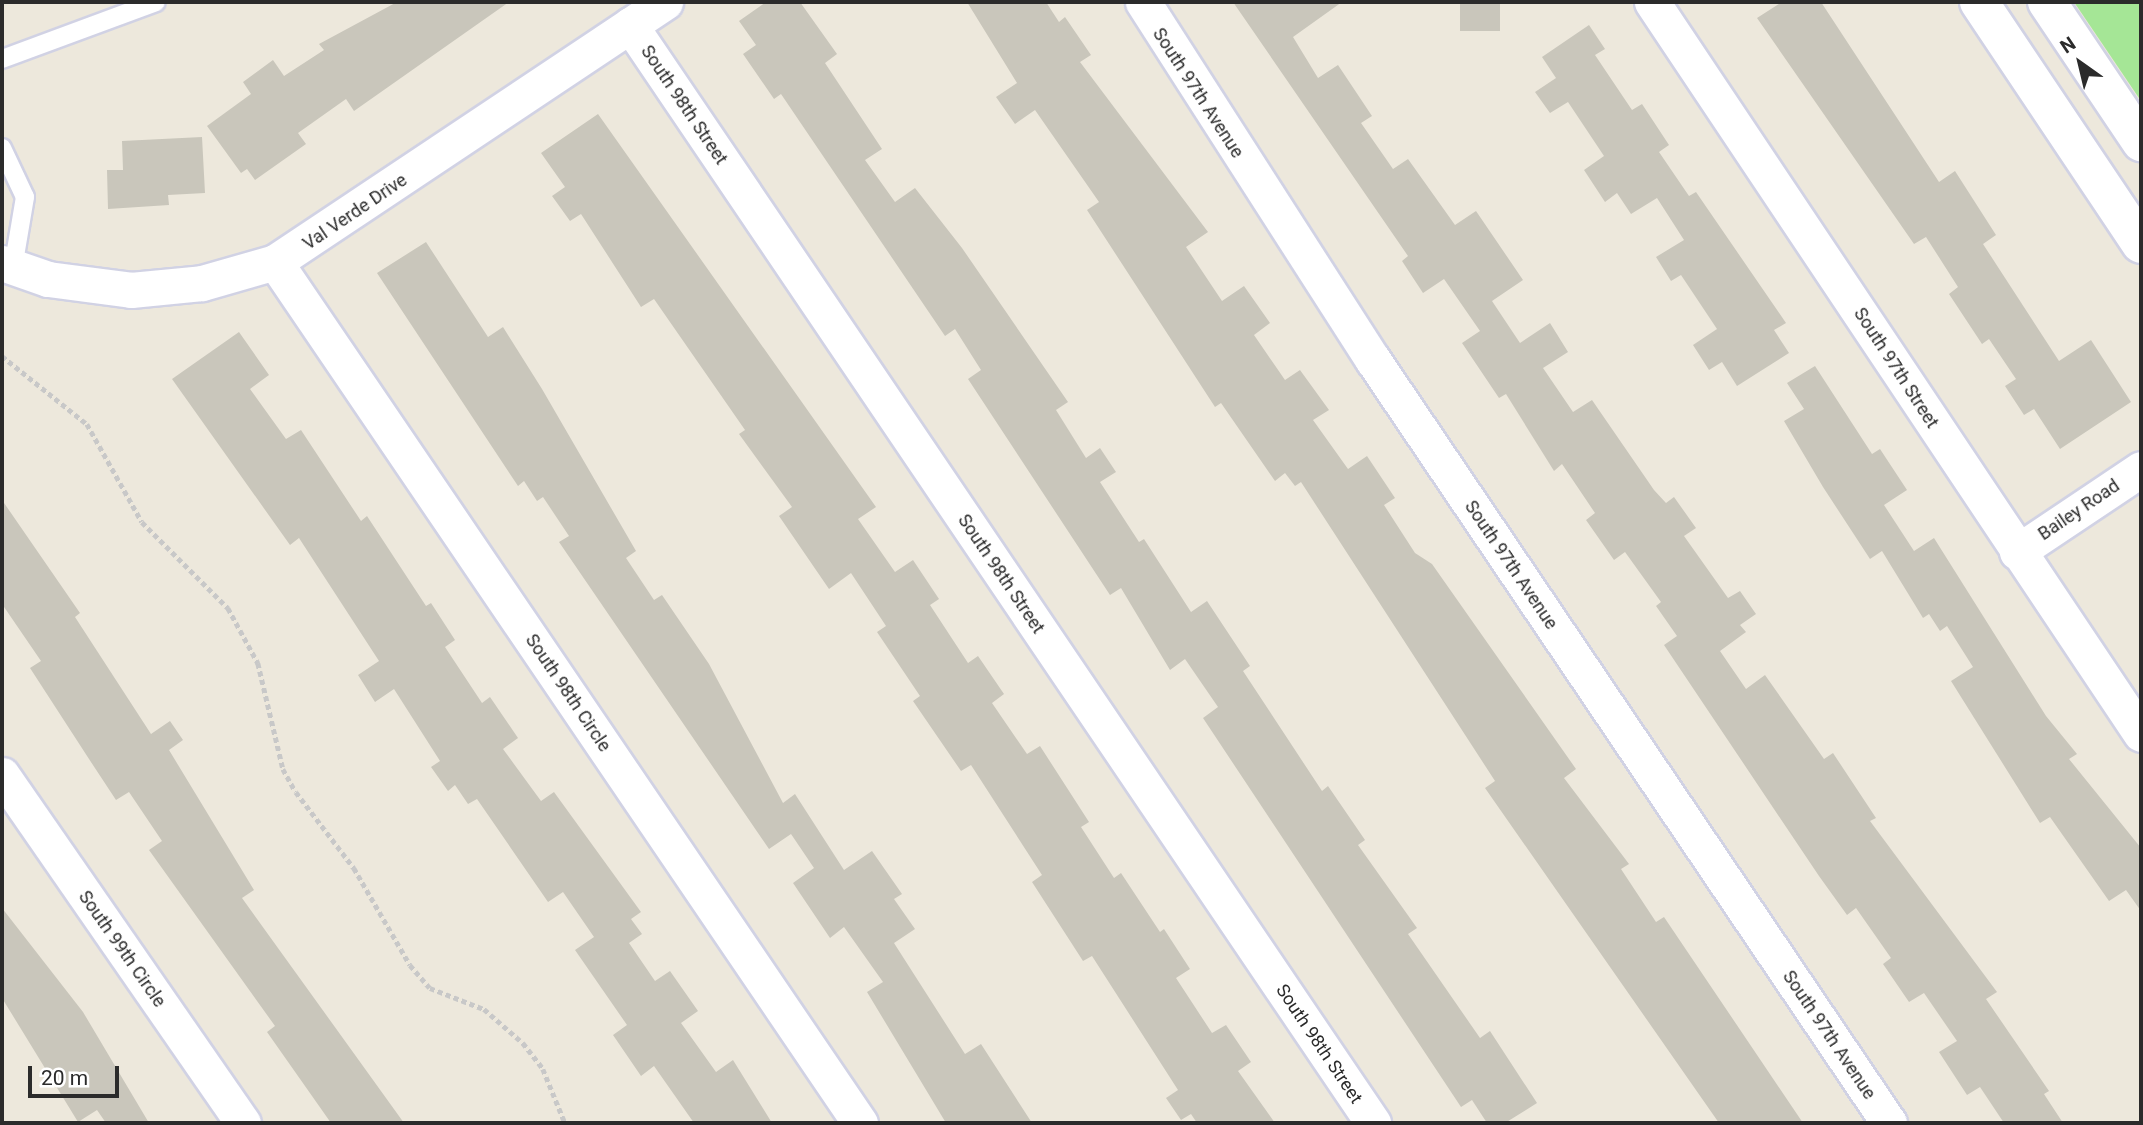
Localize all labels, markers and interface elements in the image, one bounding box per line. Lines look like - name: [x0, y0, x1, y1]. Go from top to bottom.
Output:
- street label: South 97th Avenue: [1148, 24, 1248, 162]
- north arrow: [2045, 28, 2115, 98]
- text: N: [2056, 32, 2080, 58]
- street label: South 98th Street: [636, 41, 732, 169]
- street label: Val Verde Drive: [299, 169, 411, 255]
- street label: South 97th Street: [1849, 304, 1943, 432]
- street label: Bailey Road: [2034, 475, 2124, 545]
- street label: South 97th Avenue: [1460, 497, 1562, 633]
- street label: South 98th Street: [953, 510, 1049, 638]
- street label: South 98th Circle: [521, 630, 615, 756]
- street label: South 99th Circle: [74, 887, 170, 1011]
- street label: South 97th Avenue: [1778, 967, 1880, 1103]
- street label: South 98th Street: [1271, 980, 1367, 1108]
- scale bar: [32, 1052, 122, 1096]
- text: 20 m: [41, 1066, 88, 1090]

